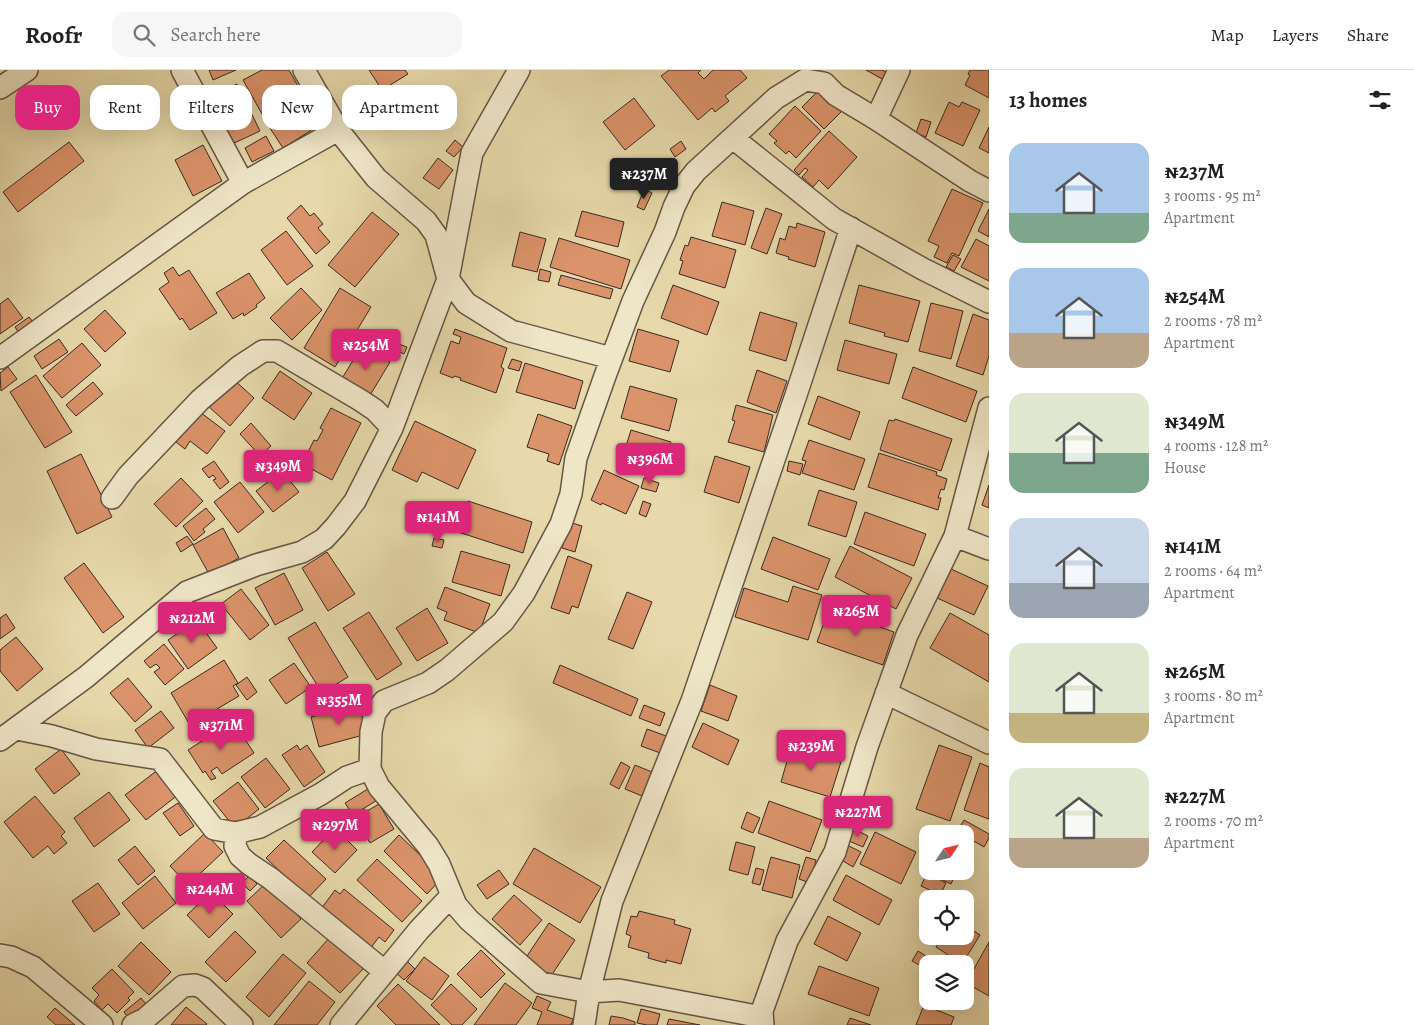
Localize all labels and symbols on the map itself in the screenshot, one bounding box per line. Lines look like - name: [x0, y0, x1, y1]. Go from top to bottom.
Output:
- pin: ₦237M: [609, 158, 679, 200]
- pin: ₦254M: [331, 328, 401, 371]
- pin: ₦396M: [615, 442, 685, 485]
- pin: ₦349M: [243, 450, 313, 492]
- pin: ₦141M: [403, 500, 473, 543]
- pin: ₦265M: [821, 594, 891, 637]
- pin: ₦212M: [157, 602, 227, 644]
- pin: ₦355M: [304, 684, 374, 726]
- pin: ₦371M: [186, 708, 256, 751]
- pin: ₦239M: [776, 730, 846, 772]
- pin: ₦227M: [823, 796, 893, 838]
- pin: ₦297M: [300, 808, 370, 851]
- north arrow: [919, 825, 974, 880]
- pin: ₦244M: [175, 872, 245, 915]

